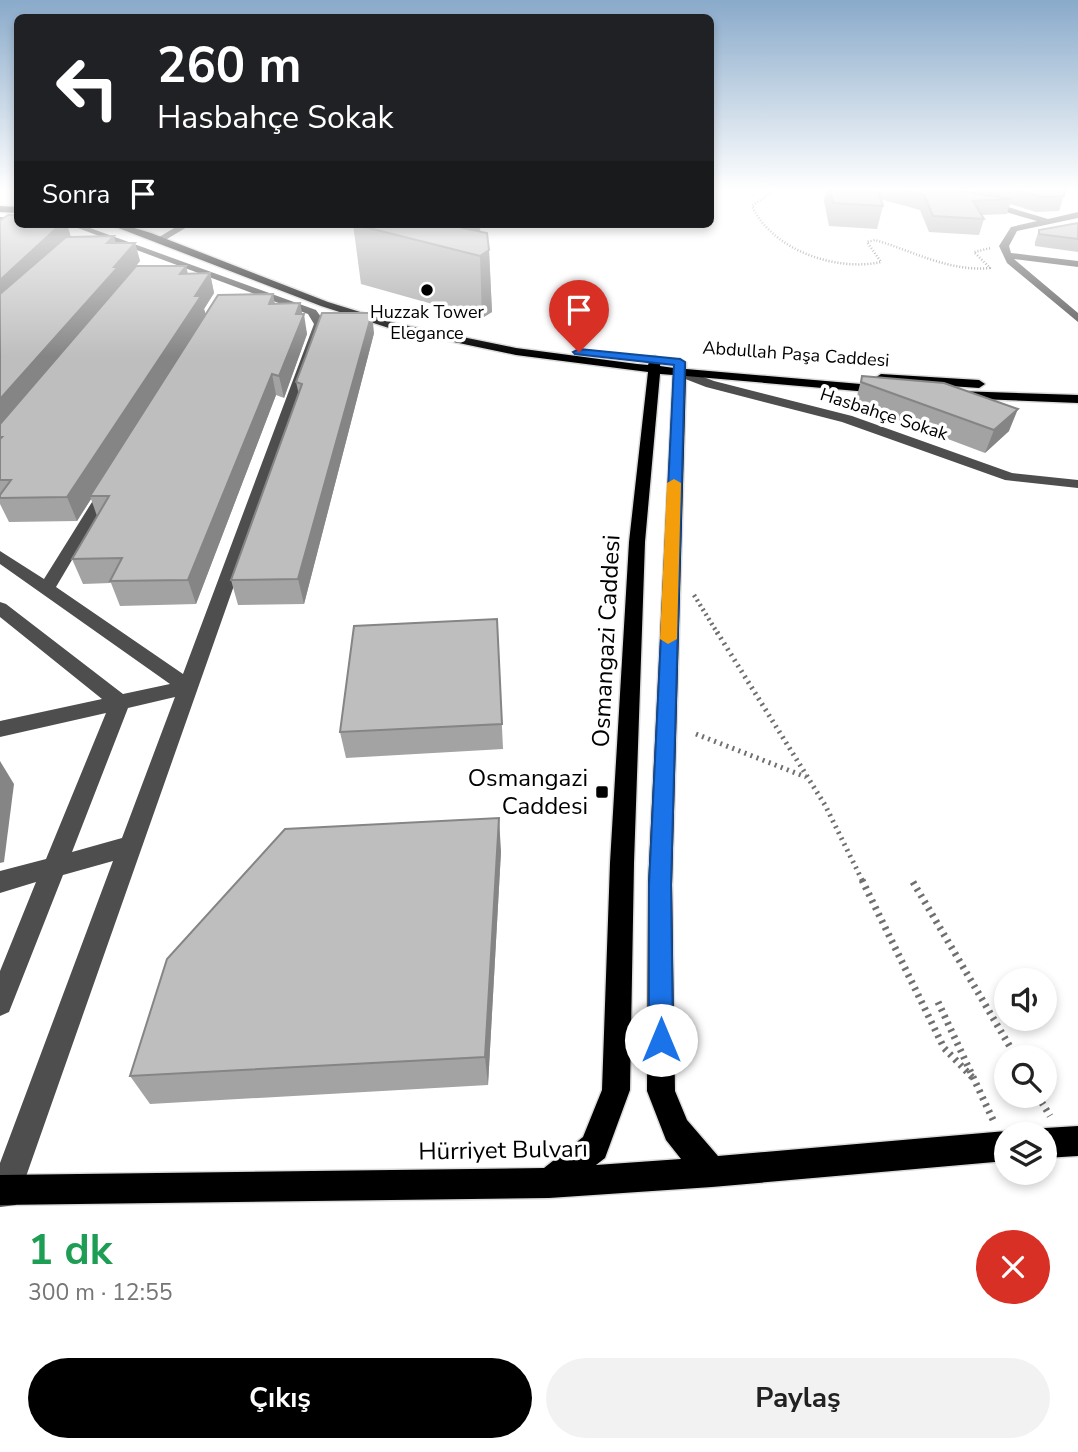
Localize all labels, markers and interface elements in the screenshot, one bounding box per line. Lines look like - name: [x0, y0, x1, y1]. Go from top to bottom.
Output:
- text: 260 m: [157, 32, 301, 99]
- icon: left: [42, 42, 133, 133]
- text: Hasbahçe Sokak: [157, 96, 394, 139]
- icon: arrive: [124, 175, 162, 213]
- text: Sonra: [42, 177, 110, 212]
- pin: [549, 280, 609, 352]
- marker: Huzzak Tower Elegance: [419, 282, 435, 298]
- icon: arrive: [560, 291, 598, 329]
- place label: Huzzak Tower Elegance: [370, 300, 485, 345]
- street label: Abdullah Paşa Caddesi: [702, 335, 890, 373]
- street label: Hasbahçe Sokak: [817, 382, 952, 446]
- street label: Osmangazi Caddesi: [584, 534, 628, 748]
- place label: Osmangazi̇ Caddesi̇: [468, 762, 588, 822]
- marker: Osmangazi̇ Caddesi̇: [594, 784, 610, 800]
- map controls: [994, 968, 1057, 1185]
- button: sound: [994, 968, 1057, 1031]
- position arrow: [624, 1003, 698, 1077]
- button: search: [994, 1045, 1057, 1108]
- button: layers: [994, 1122, 1057, 1185]
- street label: Hürriyet Bulvarı: [418, 1133, 588, 1167]
- text: 1 dk: [28, 1222, 112, 1279]
- button: close: [976, 1230, 1050, 1304]
- text: 300 m · 12:55: [28, 1277, 173, 1308]
- button: Çıkış: [28, 1358, 532, 1438]
- button: Paylaş: [546, 1358, 1050, 1438]

